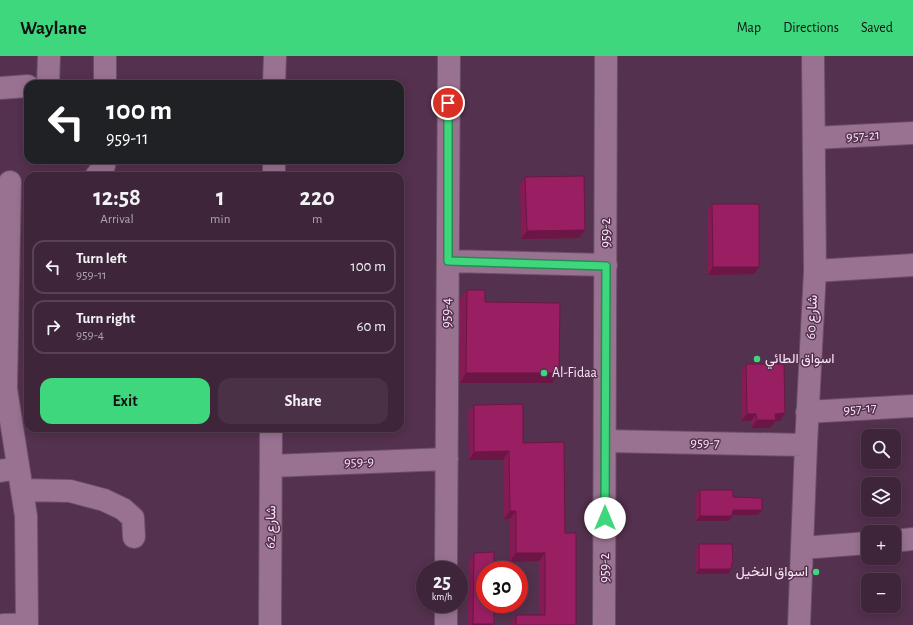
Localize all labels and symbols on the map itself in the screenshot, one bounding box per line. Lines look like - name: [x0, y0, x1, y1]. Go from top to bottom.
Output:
- pin: [431, 86, 465, 120]
- street label: 957-21: [846, 128, 880, 144]
- street label: 959-2: [599, 218, 613, 248]
- street label: شارع 60: [804, 294, 823, 340]
- street label: 959-4: [440, 298, 454, 328]
- place label: اسواق الطائي: [765, 352, 835, 370]
- marker: اسواق الطائي: [752, 354, 762, 364]
- place label: Al-Fidaa: [552, 366, 598, 380]
- marker: Al-Fidaa: [539, 368, 549, 378]
- street label: 957-17: [843, 401, 877, 417]
- street label: 959-7: [690, 436, 720, 450]
- street label: 959-9: [344, 454, 374, 470]
- position arrow: [584, 497, 626, 539]
- street label: شارع 62: [264, 505, 281, 549]
- street label: 959-2: [598, 553, 612, 583]
- speed limit sign: 30: [476, 561, 528, 613]
- place label: اسواق النخيل: [736, 565, 808, 580]
- marker: اسواق النخيل: [811, 567, 821, 577]

